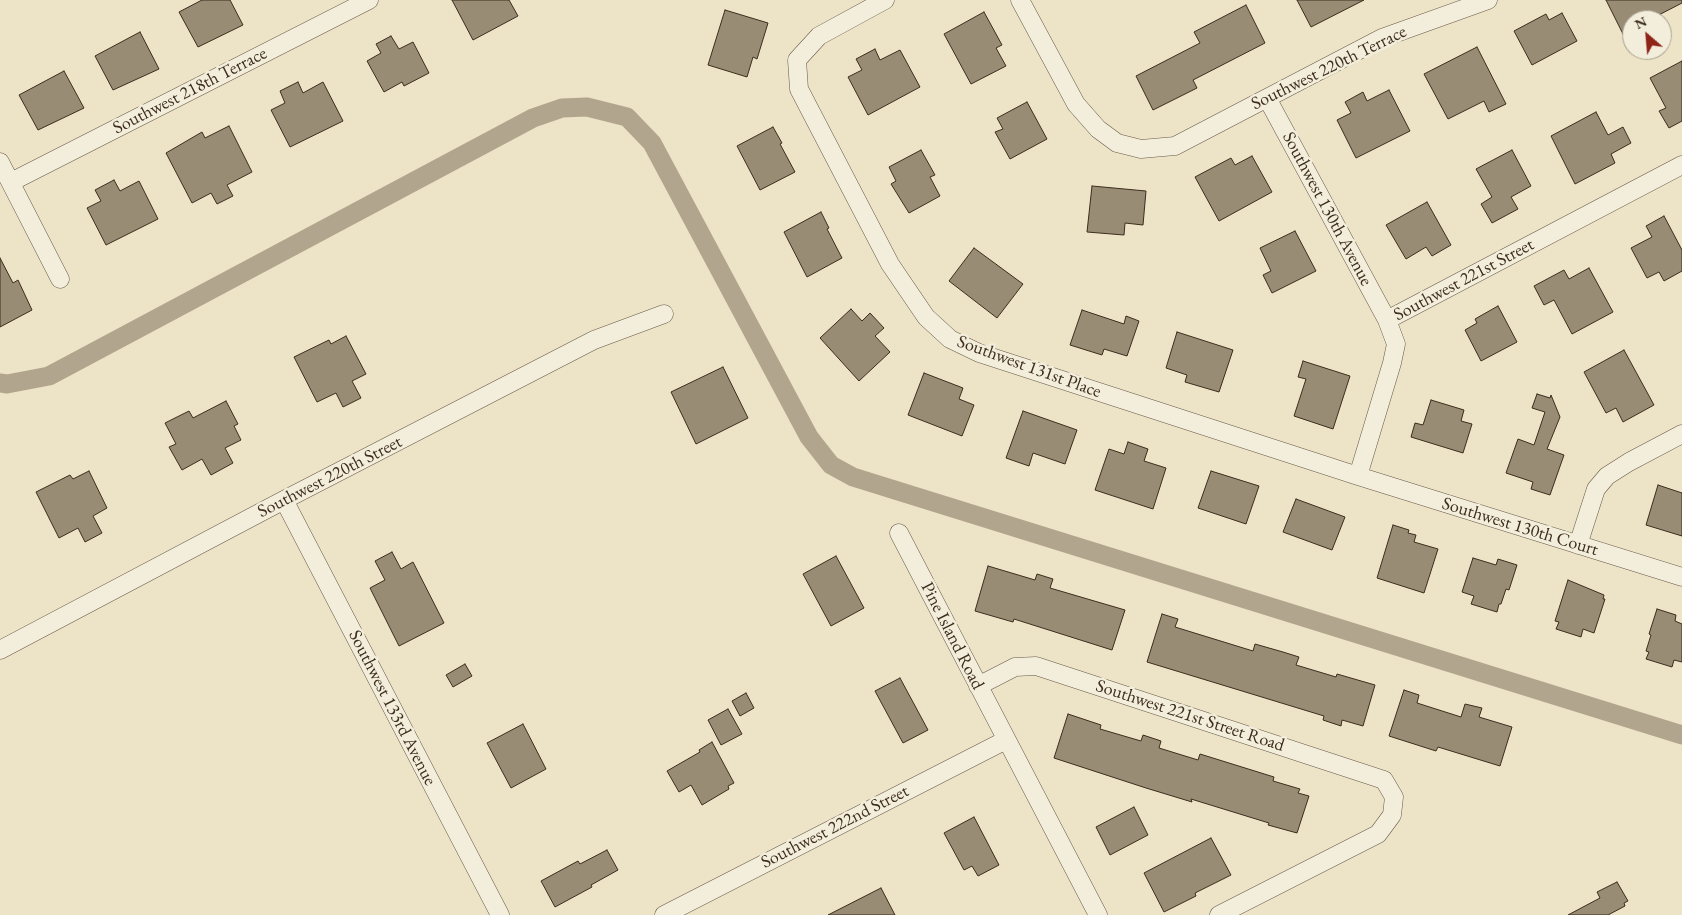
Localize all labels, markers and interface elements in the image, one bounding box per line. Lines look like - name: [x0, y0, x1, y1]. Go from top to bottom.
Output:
- north arrow: [1622, 10, 1672, 60]
- text: N: [1632, 12, 1650, 33]
- street label: Southwest 220th Terrace: [1248, 21, 1410, 115]
- street label: Southwest 218th Terrace: [109, 43, 271, 139]
- street label: Southwest 130th Avenue: [1277, 128, 1377, 290]
- street label: Southwest 221st Street: [1390, 234, 1538, 326]
- street label: Southwest 131st Place: [954, 331, 1104, 403]
- street label: Southwest 220th Street: [254, 431, 406, 523]
- street label: Southwest 130th Court: [1439, 493, 1601, 561]
- street label: Pine Island Road: [916, 579, 988, 693]
- street label: Southwest 133rd Avenue: [343, 627, 441, 789]
- street label: Southwest 221st Street Road: [1093, 675, 1287, 757]
- street label: Southwest 222nd Street: [758, 780, 912, 874]

